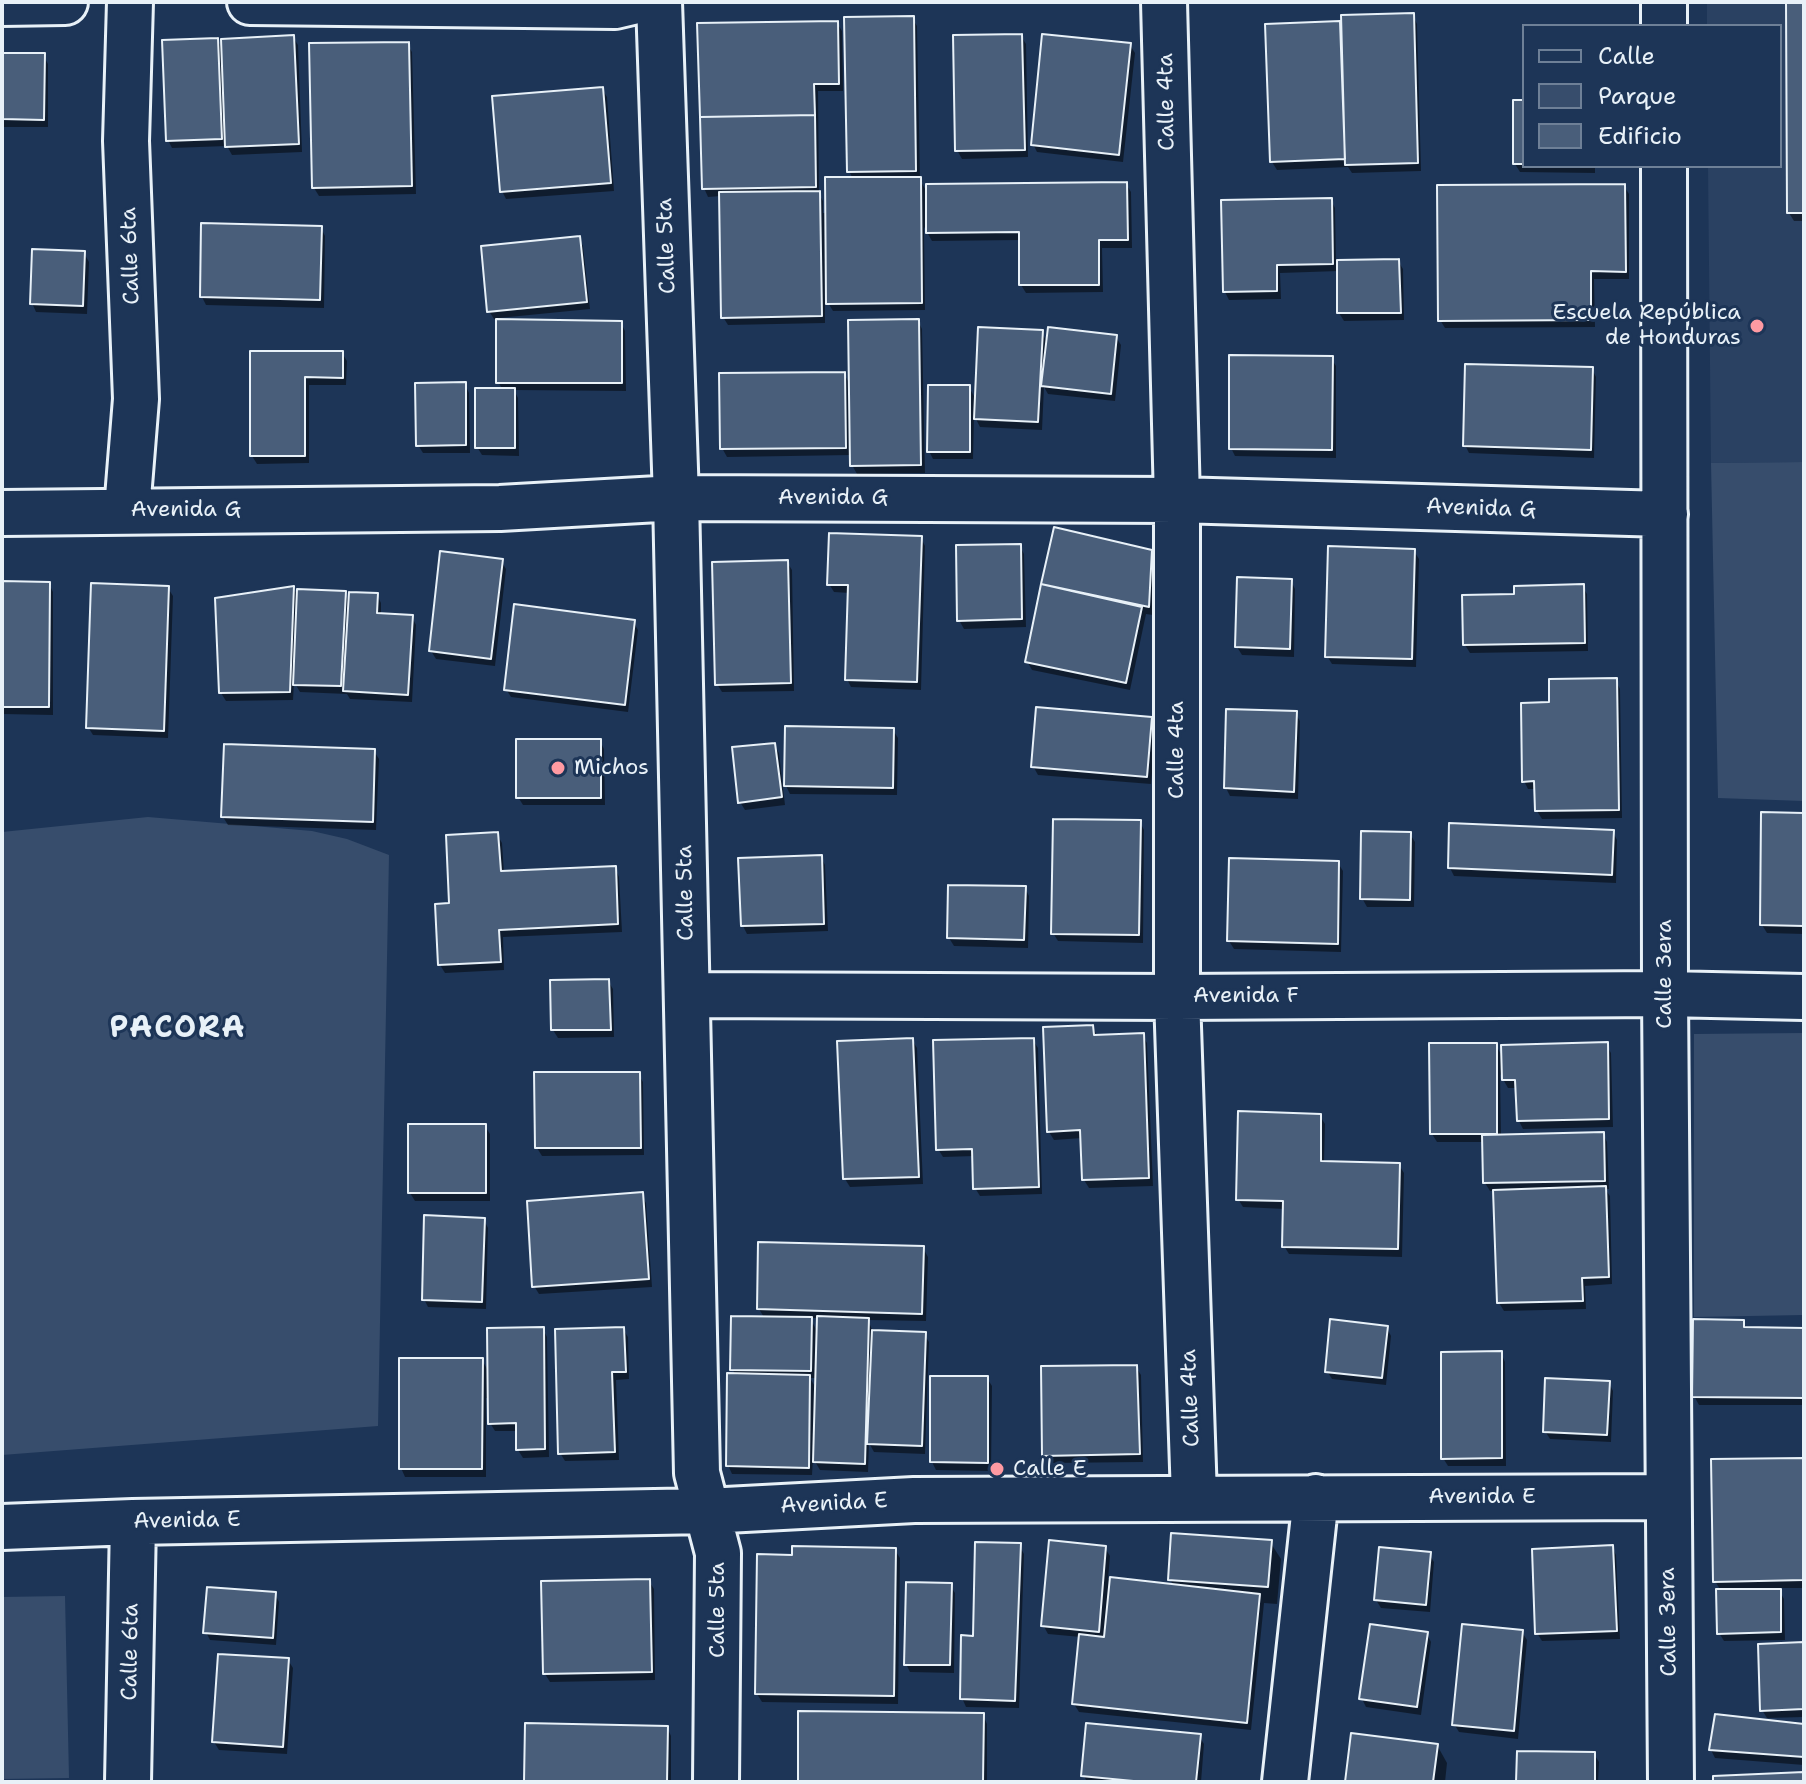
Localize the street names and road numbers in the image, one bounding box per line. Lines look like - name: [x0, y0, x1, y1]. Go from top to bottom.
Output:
- street label: Calle 4ta: [1153, 53, 1181, 151]
- street label: Calle 5ta: [652, 198, 682, 294]
- street label: Calle 6ta: [116, 207, 146, 305]
- street label: Avenida G: [778, 485, 888, 511]
- street label: Avenida G: [1425, 494, 1537, 524]
- street label: Avenida G: [131, 497, 241, 523]
- street label: Calle 4ta: [1164, 701, 1190, 799]
- street label: Calle 5ta: [672, 845, 700, 941]
- street label: Calle 3era: [1652, 919, 1678, 1029]
- street label: Avenida F: [1193, 983, 1299, 1009]
- street label: Calle 4ta: [1176, 1349, 1206, 1447]
- street label: Avenida E: [1428, 1484, 1536, 1510]
- street label: Avenida E: [780, 1488, 888, 1520]
- street label: Avenida E: [133, 1507, 241, 1535]
- street label: Calle 5ta: [705, 1562, 731, 1658]
- street label: Calle 3era: [1655, 1567, 1683, 1677]
- street label: Calle 6ta: [117, 1603, 145, 1701]

